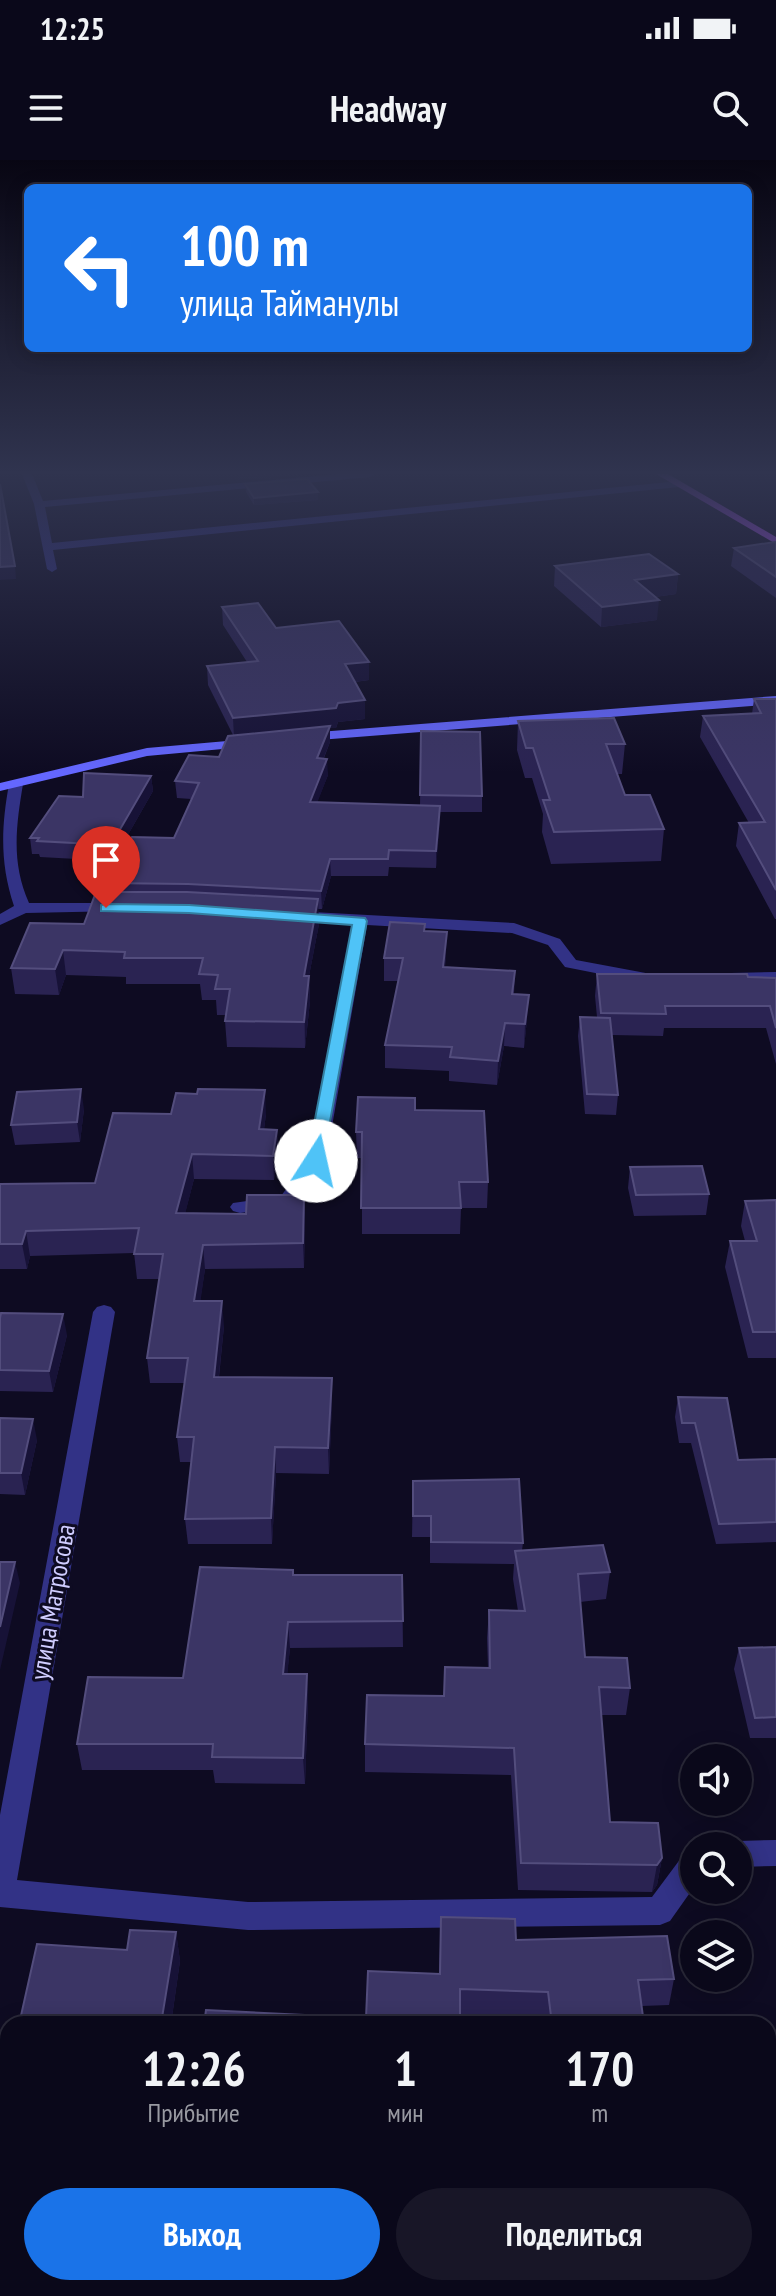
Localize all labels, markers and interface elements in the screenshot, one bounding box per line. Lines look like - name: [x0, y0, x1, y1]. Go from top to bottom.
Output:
- text: 12:25: [40, 9, 105, 48]
- text: Headway: [330, 85, 446, 132]
- icon: menu: [24, 86, 68, 130]
- icon: search: [708, 86, 752, 130]
- text: 100 m: [180, 209, 309, 281]
- icon: left: [48, 216, 152, 320]
- text: улица Тайманулы: [180, 279, 400, 326]
- pin: [72, 826, 140, 908]
- icon: arrive: [84, 838, 128, 882]
- position arrow: [274, 1119, 358, 1203]
- street label: улица Матросова: [22, 1522, 82, 1682]
- map controls: [680, 1744, 752, 1992]
- button: sound: [680, 1744, 752, 1816]
- button: search: [680, 1832, 752, 1904]
- button: layers: [680, 1920, 752, 1992]
- text: 12:26: [142, 2037, 246, 2099]
- text: 1: [394, 2037, 417, 2099]
- text: 170: [565, 2037, 634, 2099]
- text: Прибытие: [148, 2096, 240, 2129]
- text: мин: [387, 2096, 424, 2129]
- text: m: [591, 2096, 608, 2129]
- button: Выход: [24, 2188, 380, 2280]
- button: Поделиться: [396, 2188, 752, 2280]

